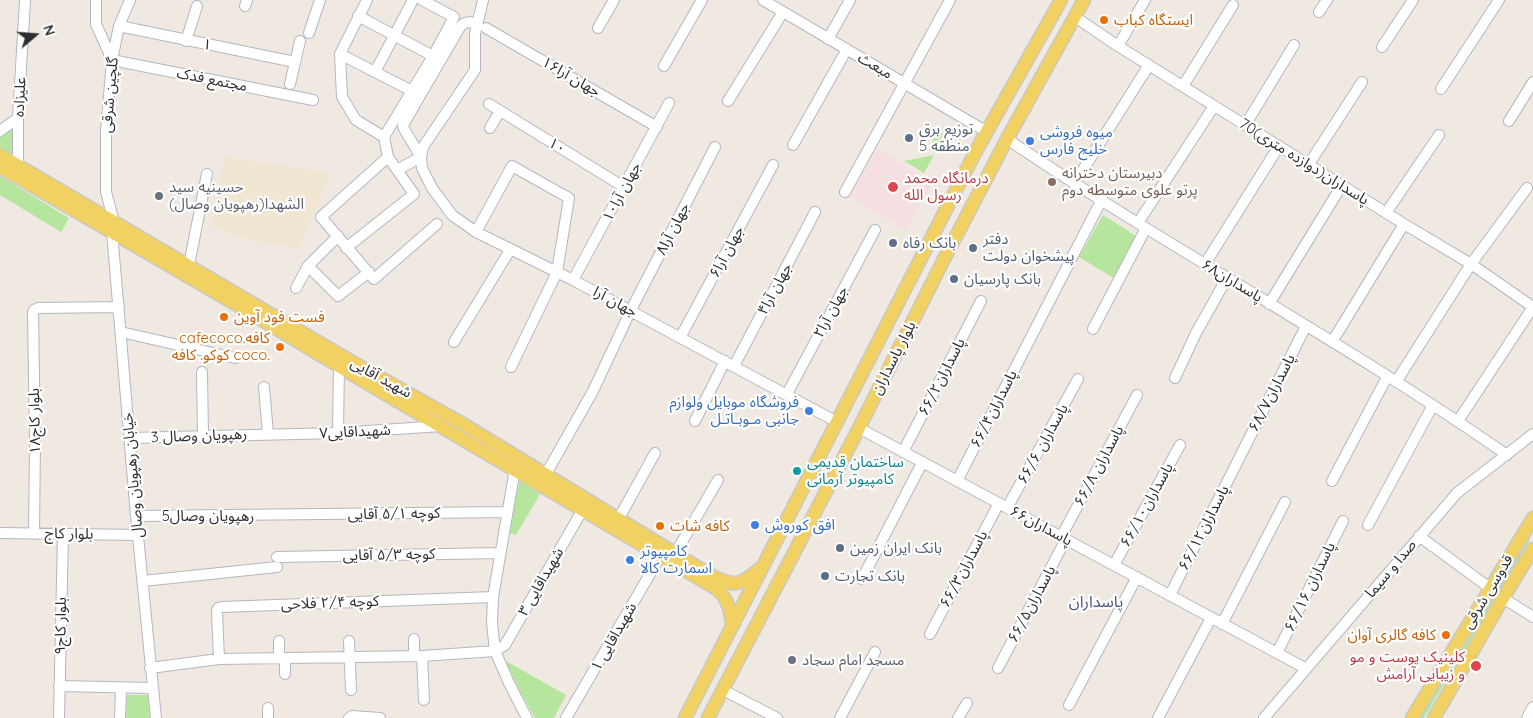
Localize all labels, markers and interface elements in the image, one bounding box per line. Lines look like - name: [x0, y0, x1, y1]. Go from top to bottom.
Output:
- north arrow: [10, 10, 60, 60]
- place label: ایستگاه کباب: [1114, 11, 1193, 29]
- marker: ایستگاه کباب: [1098, 14, 1110, 26]
- text: N: [39, 23, 59, 38]
- street label: ۱: [201, 35, 213, 55]
- street label: مبعث: [854, 49, 896, 83]
- street label: جهان آرا۱۶: [539, 53, 603, 101]
- street label: گلچین شرقی: [98, 56, 122, 134]
- street label: مجتمع فدک: [175, 64, 249, 96]
- street label: علیزاده: [10, 77, 30, 117]
- street label: 70پاسداران(دوازده متری): [1236, 115, 1372, 209]
- place label: توزیع برق منطقه 5: [919, 120, 973, 155]
- place label: میوه فروشی خلیج فارس: [1040, 123, 1113, 158]
- marker: توزیع برق منطقه 5: [903, 132, 915, 144]
- street label: ۱۰: [545, 134, 569, 158]
- marker: میوه فروشی خلیج فارس: [1024, 135, 1036, 147]
- street label: جهان آرا۱۰: [599, 159, 645, 225]
- place label: دبیرستان دخترانه پرتو علوی متوسطه دوم: [1062, 164, 1198, 199]
- place label: درمانگاه محمد رسول الله: [904, 169, 989, 204]
- marker: دبیرستان دخترانه پرتو علوی متوسطه دوم: [1046, 176, 1058, 188]
- place label: حسینیه سید الشهدا(رهپویان وصال): [169, 178, 304, 213]
- marker: درمانگاه محمد رسول الله: [886, 180, 900, 194]
- marker: حسینیه سید الشهدا(رهپویان وصال): [153, 190, 165, 202]
- street label: جهان آرا۸: [652, 200, 694, 258]
- street label: جهان آرا۶: [706, 223, 748, 281]
- place label: دفتر پیشخوان دولت: [983, 230, 1075, 265]
- place label: بانک رفاه: [903, 234, 956, 252]
- marker: بانک رفاه: [887, 237, 899, 249]
- marker: دفتر پیشخوان دولت: [967, 242, 979, 254]
- street label: پاسداران۶۸: [1198, 256, 1266, 306]
- street label: جهان آرا۴: [754, 260, 796, 318]
- place label: بانک پارسیان: [964, 270, 1041, 288]
- marker: بانک پارسیان: [948, 273, 960, 285]
- street label: جهان آرا: [590, 283, 640, 321]
- street label: جهان آرا۲: [810, 283, 852, 341]
- place label: فست فود آوین: [234, 308, 325, 326]
- marker: فست فود آوین: [218, 311, 230, 323]
- street label: بلوار پاسداران: [868, 318, 920, 398]
- place label: cafecoco.کافه کوکو. کافه coco.: [172, 329, 270, 364]
- street label: پاسداران۶۶/۲: [915, 335, 969, 419]
- marker: cafecoco.کافه کوکو. کافه coco.: [274, 341, 286, 353]
- street label: پاسداران۶۸/۷: [1245, 351, 1299, 435]
- street label: شهید آقایی: [347, 354, 415, 402]
- street label: پاسداران۶۶/۴: [967, 367, 1021, 451]
- street label: بلوار کاج۱۸: [25, 388, 45, 454]
- place label: فروشگاه موبایل ولوازم جانبی مـوبـاتـل: [669, 393, 799, 428]
- street label: پاسداران ۶۶/۶: [1014, 401, 1072, 487]
- marker: فروشگاه موبایل ولوازم جانبی مـوبـاتـل: [803, 405, 815, 417]
- street label: خیابان رهپویان وصال: [119, 411, 147, 539]
- street label: شهیداقایی۷: [319, 421, 391, 443]
- street label: پاسداران ۶۶/۸: [1070, 423, 1128, 509]
- street label: 3 رهپویان وصال: [151, 425, 247, 447]
- place label: ساختمان قدیمی کامپیوتر آرمانی: [807, 453, 904, 488]
- street label: پاسداران۶۶/۱۰: [1117, 460, 1177, 550]
- marker: ساختمان قدیمی کامپیوتر آرمانی: [791, 465, 803, 477]
- street label: پاسداران۶۶/۱۲: [1175, 482, 1233, 574]
- street label: پاسداران۶۶: [1007, 502, 1075, 550]
- street label: کوچه ۵/۱ آقایی: [348, 504, 440, 524]
- street label: رهپویان وصال5: [162, 507, 254, 525]
- place label: افق کوروش: [765, 516, 835, 534]
- place label: کافه شات: [670, 517, 730, 535]
- marker: افق کوروش: [749, 519, 761, 531]
- marker: کافه شات: [654, 520, 666, 532]
- street label: بلوار کاج: [44, 525, 94, 543]
- street label: پاسداران۶۶/۳: [936, 527, 992, 611]
- street label: صدا و سیما: [1361, 536, 1421, 602]
- place label: بانک ایران زمین: [850, 539, 942, 557]
- street label: پاسداران ۶۶/۱۶: [1281, 539, 1339, 635]
- place label: کامپیوتر اسمارت کالا: [640, 542, 712, 577]
- marker: بانک ایران زمین: [834, 542, 846, 554]
- street label: کوچه ۵/۳ آقایی: [343, 545, 435, 565]
- street label: ۳ شهیداقایی: [514, 545, 568, 619]
- street label: قدوسی شرقی: [1459, 552, 1517, 632]
- marker: کامپیوتر اسمارت کالا: [624, 554, 636, 566]
- street label: پاسداران۶۶/۵: [1004, 562, 1060, 646]
- place label: بانک تجارت: [835, 567, 905, 585]
- marker: بانک تجارت: [819, 570, 831, 582]
- street label: کوچه ۲/۴ فلاحی: [281, 592, 379, 614]
- district label: پاسداران: [1069, 592, 1123, 612]
- street label: بلوار کاج۹: [51, 597, 71, 655]
- street label: ۱ شهیداقایی: [587, 600, 641, 674]
- place label: کافه گالری آوان: [1347, 626, 1436, 644]
- marker: کافه گالری آوان: [1440, 629, 1452, 641]
- place label: کلینیک پوست و مو و زیبایی آرامش: [1350, 648, 1465, 683]
- place label: مسجد امام سجاد: [802, 651, 904, 669]
- marker: مسجد امام سجاد: [786, 654, 798, 666]
- marker: کلینیک پوست و مو و زیبایی آرامش: [1469, 659, 1483, 673]

